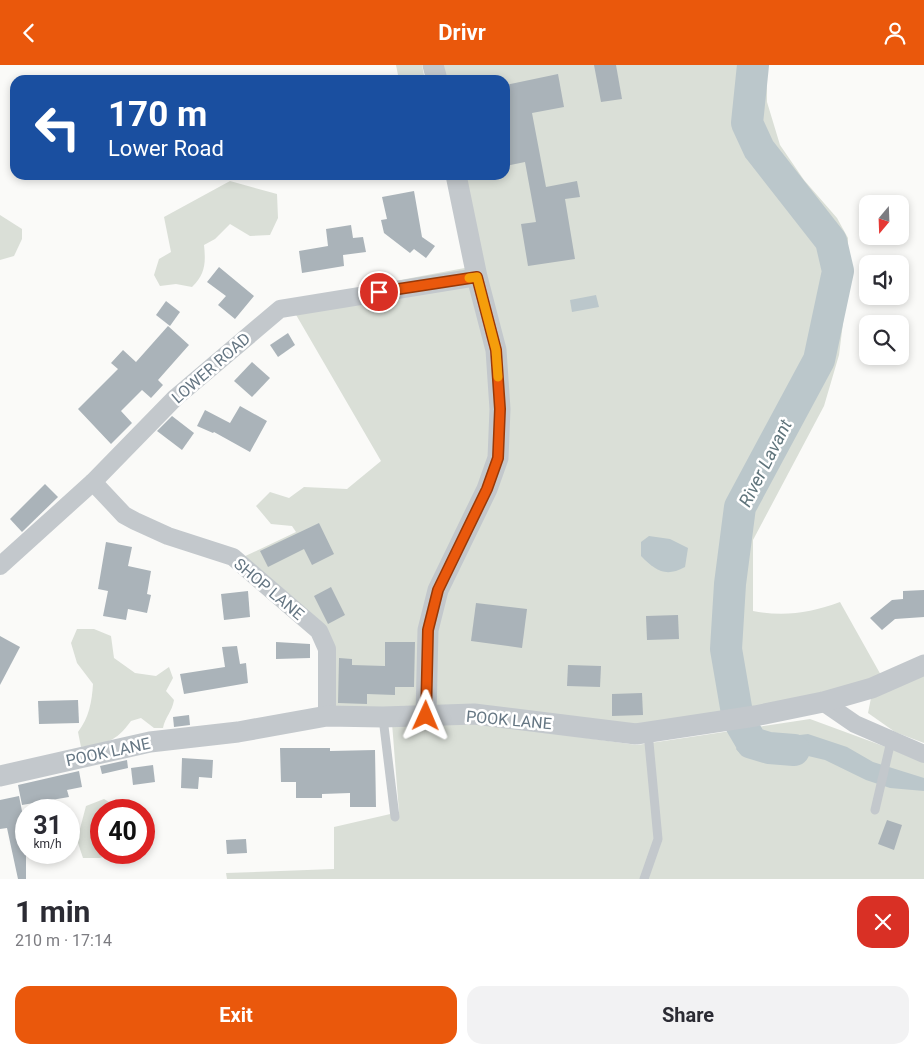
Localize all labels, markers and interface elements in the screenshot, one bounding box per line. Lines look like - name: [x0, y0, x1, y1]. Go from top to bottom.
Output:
- icon: back: [15, 19, 43, 47]
- icon: person: [881, 19, 909, 47]
- text: Drivr: [438, 20, 486, 45]
- text: 170 m: [108, 94, 207, 135]
- icon: left: [25, 95, 90, 160]
- text: Lower Road: [108, 136, 224, 161]
- north arrow: [859, 195, 909, 245]
- map controls: [859, 195, 909, 365]
- button: sound: [859, 255, 909, 305]
- pin: [358, 271, 400, 313]
- icon: arrive: [365, 278, 393, 306]
- button: search: [859, 315, 909, 365]
- street label: LOWER ROAD: [168, 329, 254, 407]
- water label: River Lavant: [734, 416, 796, 510]
- street label: SHOP LANE: [230, 554, 308, 624]
- position arrow: [399, 689, 451, 741]
- street label: POOK LANE: [465, 707, 553, 733]
- street label: POOK LANE: [64, 734, 152, 770]
- speed limit sign: 40: [90, 799, 155, 864]
- text: 31: [33, 811, 62, 840]
- text: km/h: [33, 837, 62, 851]
- text: 1 min: [15, 894, 90, 929]
- button: close: [857, 896, 909, 948]
- text: 210 m · 17:14: [15, 931, 112, 950]
- button: Exit: [15, 986, 457, 1044]
- button: Share: [467, 986, 909, 1044]

